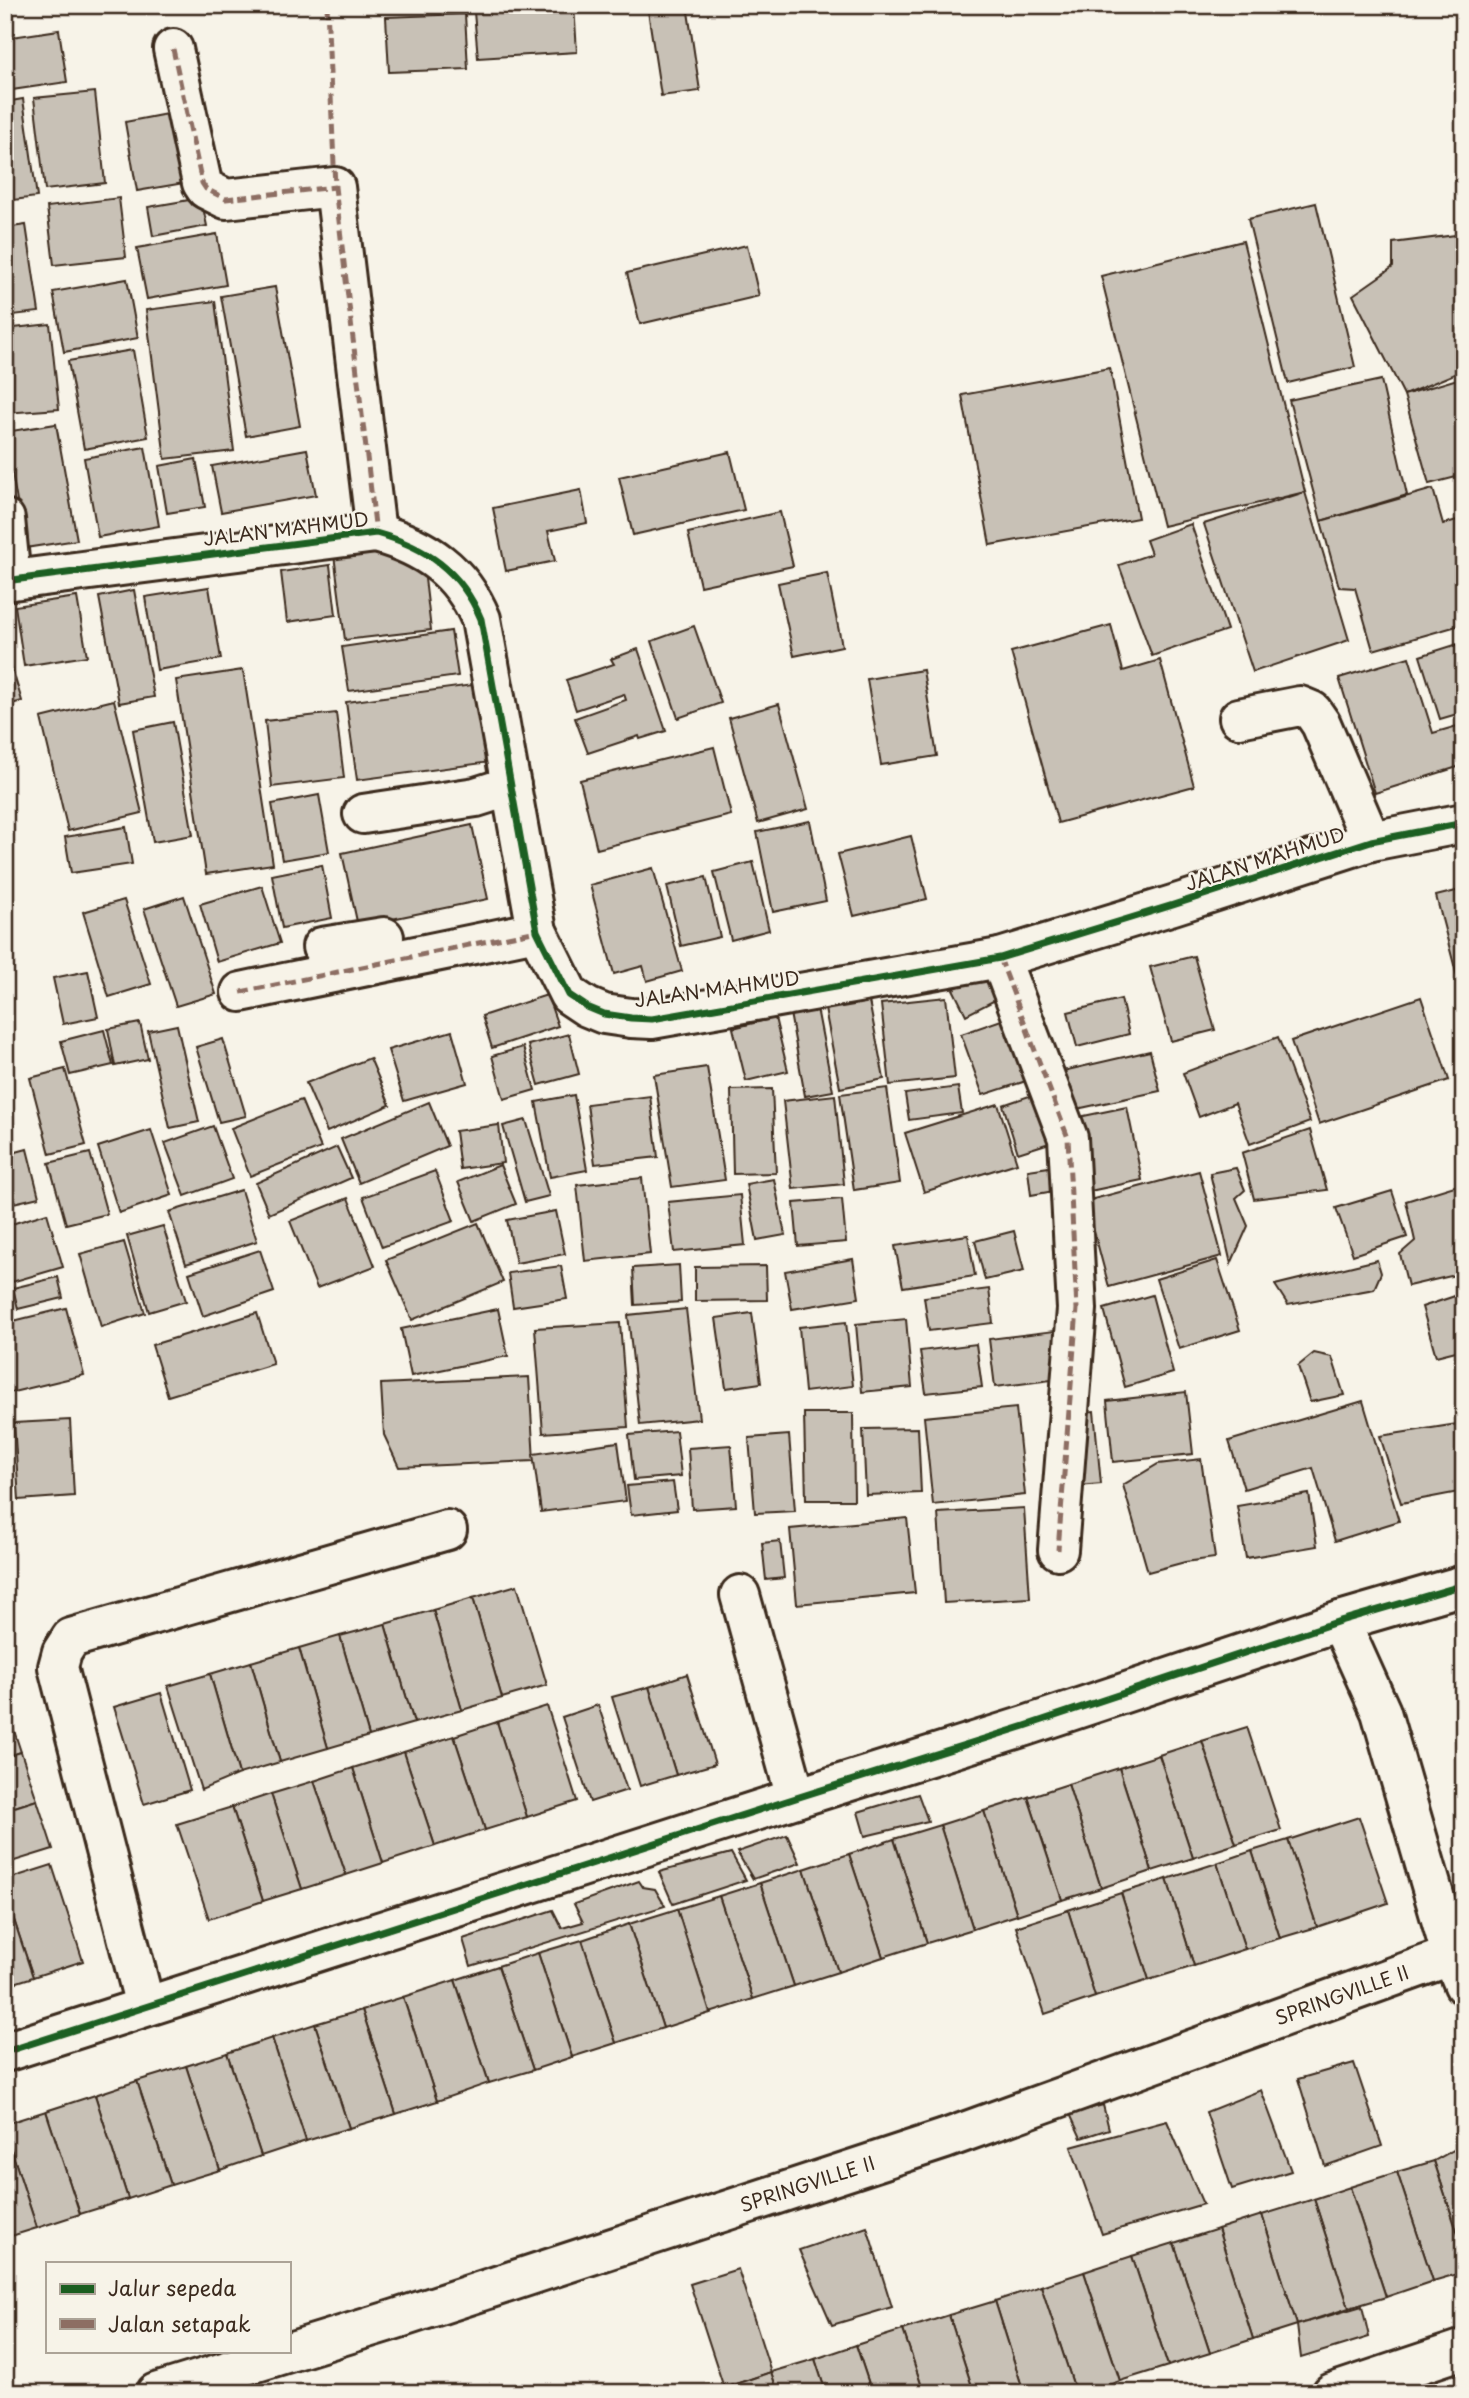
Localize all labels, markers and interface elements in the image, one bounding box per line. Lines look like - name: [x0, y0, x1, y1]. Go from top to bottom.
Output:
- street label: JALAN MAHMUD: [202, 504, 370, 552]
- street label: JALAN MAHMUD: [1181, 819, 1348, 897]
- street label: JALAN MAHMUD: [633, 963, 801, 1013]
- street label: SPRINGVILLE II: [1271, 1957, 1412, 2031]
- street label: SPRINGVILLE II: [736, 2148, 878, 2218]
- legend: [46, 2262, 290, 2352]
- text: Jalur sepeda: [108, 2271, 236, 2303]
- text: Jalan setapak: [108, 2307, 251, 2339]

